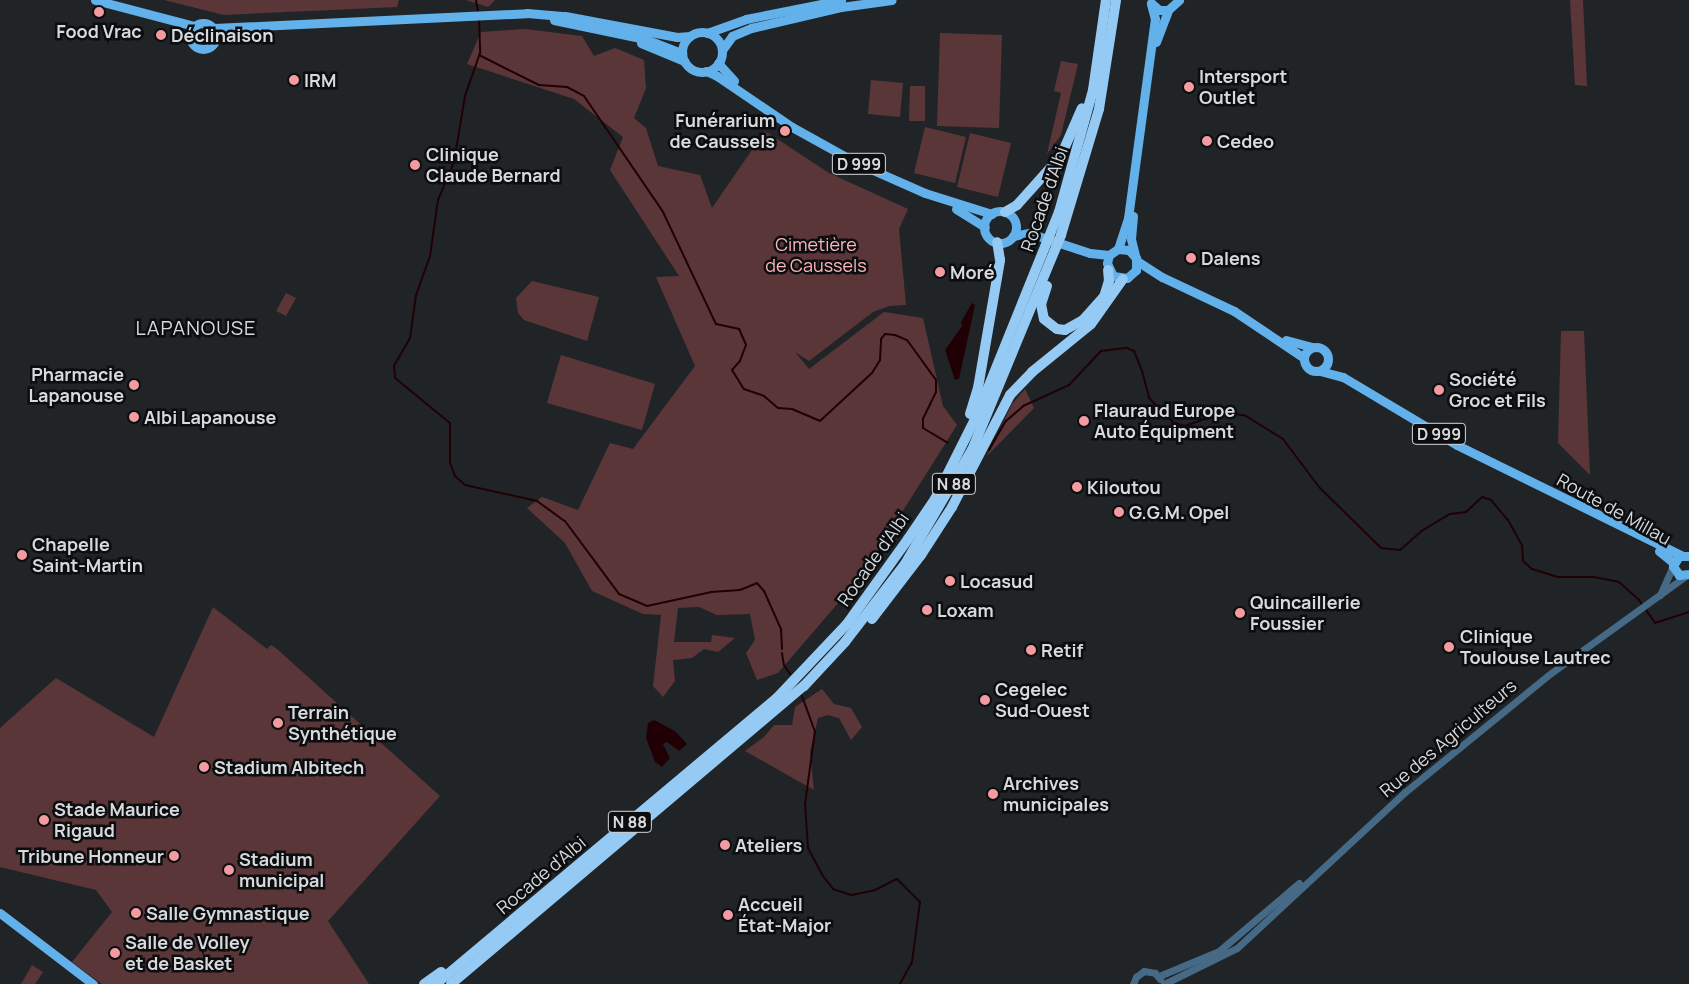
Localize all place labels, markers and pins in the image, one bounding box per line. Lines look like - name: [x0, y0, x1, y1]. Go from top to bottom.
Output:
- marker: Food Vrac: [93, 6, 105, 18]
- place label: Food Vrac: [56, 20, 142, 42]
- place label: Déclinaison: [171, 24, 273, 46]
- marker: Déclinaison: [155, 29, 167, 41]
- place label: Intersport Outlet: [1199, 66, 1287, 108]
- place label: IRM: [304, 69, 336, 91]
- marker: IRM: [288, 74, 300, 86]
- marker: Intersport Outlet: [1183, 81, 1195, 93]
- place label: Funérarium de Caussels: [669, 110, 775, 152]
- marker: Funérarium de Caussels: [779, 125, 791, 137]
- place label: Cedeo: [1217, 130, 1274, 152]
- marker: Cedeo: [1201, 135, 1213, 147]
- place label: Clinique Claude Bernard: [426, 144, 561, 186]
- marker: Clinique Claude Bernard: [408, 158, 422, 172]
- place label: Dalens: [1201, 247, 1261, 269]
- marker: Dalens: [1185, 252, 1197, 264]
- place label: Moré: [950, 261, 995, 283]
- marker: Moré: [934, 266, 946, 278]
- place label: Pharmacie Lapanouse: [28, 364, 124, 406]
- place label: Société Groc et Fils: [1449, 369, 1546, 412]
- marker: Pharmacie Lapanouse: [128, 379, 140, 391]
- marker: Société Groc et Fils: [1433, 384, 1445, 396]
- place label: Flauraud Europe Auto Équipment: [1094, 400, 1235, 442]
- place label: Albi Lapanouse: [144, 406, 276, 428]
- marker: Albi Lapanouse: [128, 411, 140, 423]
- marker: Flauraud Europe Auto Équipment: [1078, 415, 1090, 427]
- place label: Kiloutou: [1087, 476, 1161, 498]
- marker: Kiloutou: [1071, 481, 1083, 493]
- place label: G.G.M. Opel: [1129, 501, 1229, 523]
- marker: G.G.M. Opel: [1113, 506, 1125, 518]
- place label: Chapelle Saint-Martin: [32, 534, 143, 576]
- marker: Chapelle Saint-Martin: [16, 549, 28, 561]
- place label: Locasud: [960, 570, 1033, 592]
- marker: Locasud: [944, 575, 956, 587]
- place label: Quincaillerie Foussier: [1250, 592, 1361, 634]
- place label: Loxam: [937, 599, 994, 621]
- marker: Loxam: [921, 604, 933, 616]
- marker: Quincaillerie Foussier: [1234, 607, 1246, 619]
- place label: Clinique Toulouse Lautrec: [1460, 626, 1611, 669]
- place label: Retif: [1041, 639, 1083, 661]
- marker: Clinique Toulouse Lautrec: [1442, 640, 1456, 654]
- marker: Retif: [1025, 644, 1037, 656]
- place label: Cegelec Sud-Ouest: [995, 679, 1090, 722]
- marker: Cegelec Sud-Ouest: [979, 694, 991, 706]
- place label: Terrain Synthétique: [288, 702, 397, 744]
- marker: Terrain Synthétique: [272, 717, 284, 729]
- place label: Stadium Albitech: [214, 756, 364, 778]
- marker: Stadium Albitech: [198, 761, 210, 773]
- place label: Archives municipales: [1003, 773, 1109, 816]
- marker: Archives municipales: [987, 788, 999, 800]
- place label: Stade Maurice Rigaud: [54, 799, 180, 842]
- marker: Stade Maurice Rigaud: [38, 814, 50, 826]
- place label: Ateliers: [735, 834, 802, 856]
- marker: Ateliers: [719, 839, 731, 851]
- place label: Tribune Honneur: [18, 845, 164, 867]
- place label: Stadium municipal: [239, 849, 324, 892]
- marker: Tribune Honneur: [168, 850, 180, 862]
- marker: Stadium municipal: [223, 864, 235, 876]
- place label: Accueil État-Major: [738, 894, 831, 936]
- place label: Salle Gymnastique: [146, 902, 310, 924]
- marker: Salle Gymnastique: [130, 907, 142, 919]
- marker: Accueil État-Major: [722, 909, 734, 921]
- place label: Salle de Volley et de Basket: [125, 932, 250, 974]
- marker: Salle de Volley et de Basket: [109, 947, 121, 959]

